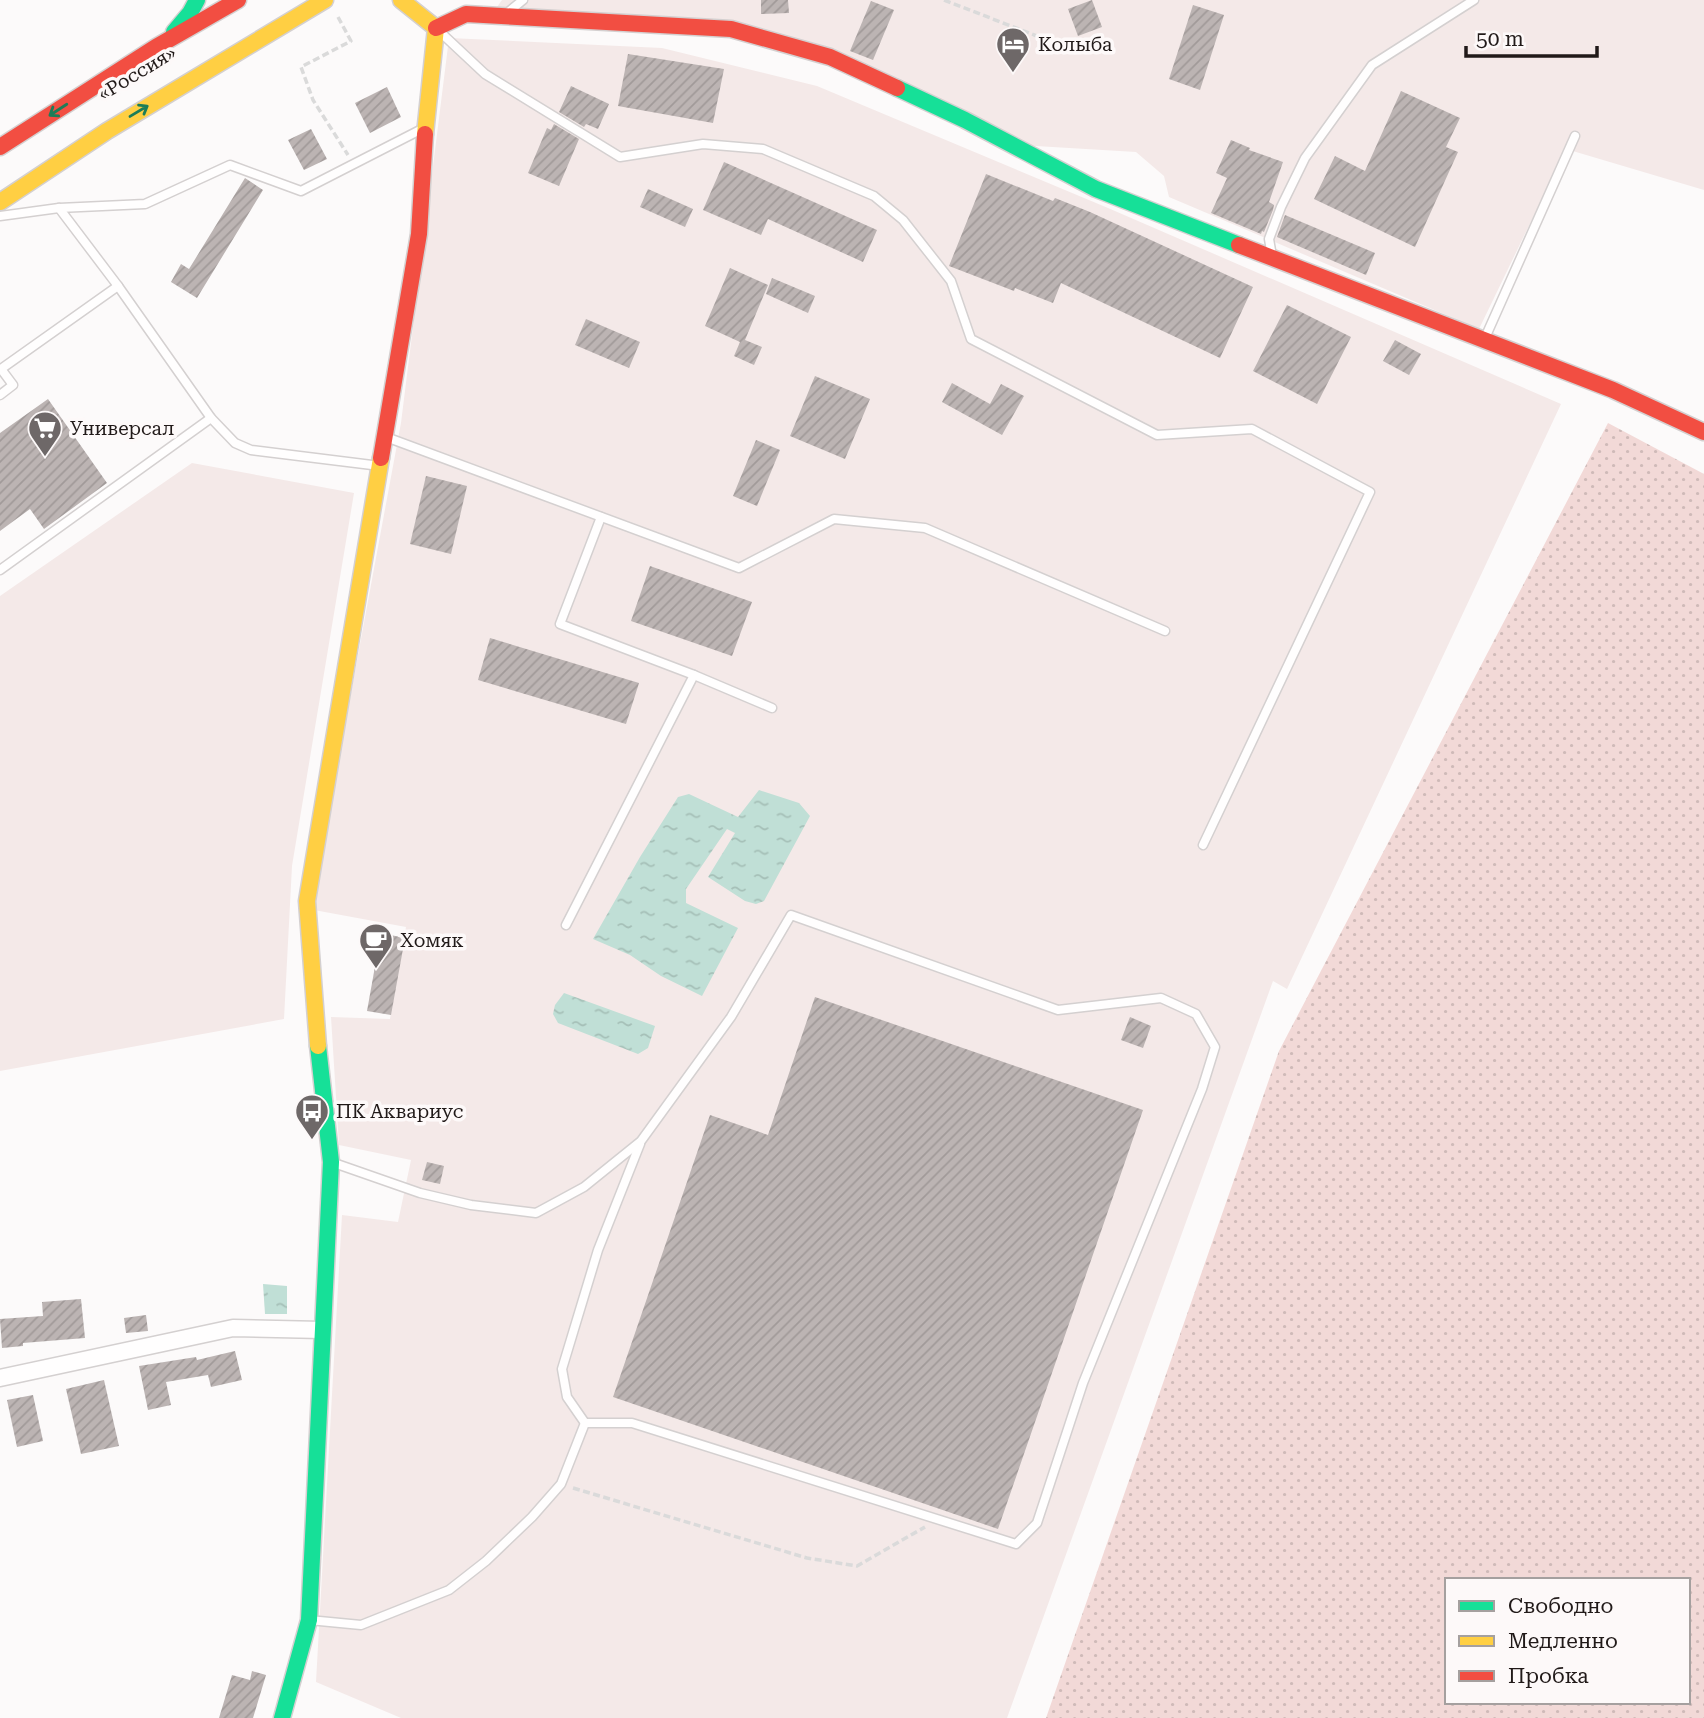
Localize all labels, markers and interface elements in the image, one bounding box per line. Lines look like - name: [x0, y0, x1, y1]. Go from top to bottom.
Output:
- scale bar: [1466, 14, 1597, 58]
- hotel icon: Колыба: [994, 25, 1032, 74]
- text: 50 m: [1476, 27, 1524, 51]
- place label: Колыба: [1038, 33, 1113, 56]
- street label: «Россия»: [94, 41, 180, 105]
- one-way arrow: [48, 103, 68, 117]
- one-way arrow: [129, 104, 149, 118]
- supermarket icon: Универсал: [26, 409, 64, 458]
- place label: Универсал: [70, 417, 174, 440]
- cafe icon: Хомяк: [357, 921, 395, 970]
- place label: Хомяк: [400, 929, 464, 952]
- bus stop icon: ПК Аквариус: [293, 1092, 331, 1141]
- place label: ПК Аквариус: [336, 1100, 463, 1123]
- legend: [1445, 1578, 1690, 1704]
- text: Свободно: [1508, 1594, 1614, 1618]
- text: Медленно: [1508, 1629, 1618, 1653]
- text: Пробка: [1508, 1664, 1589, 1688]

